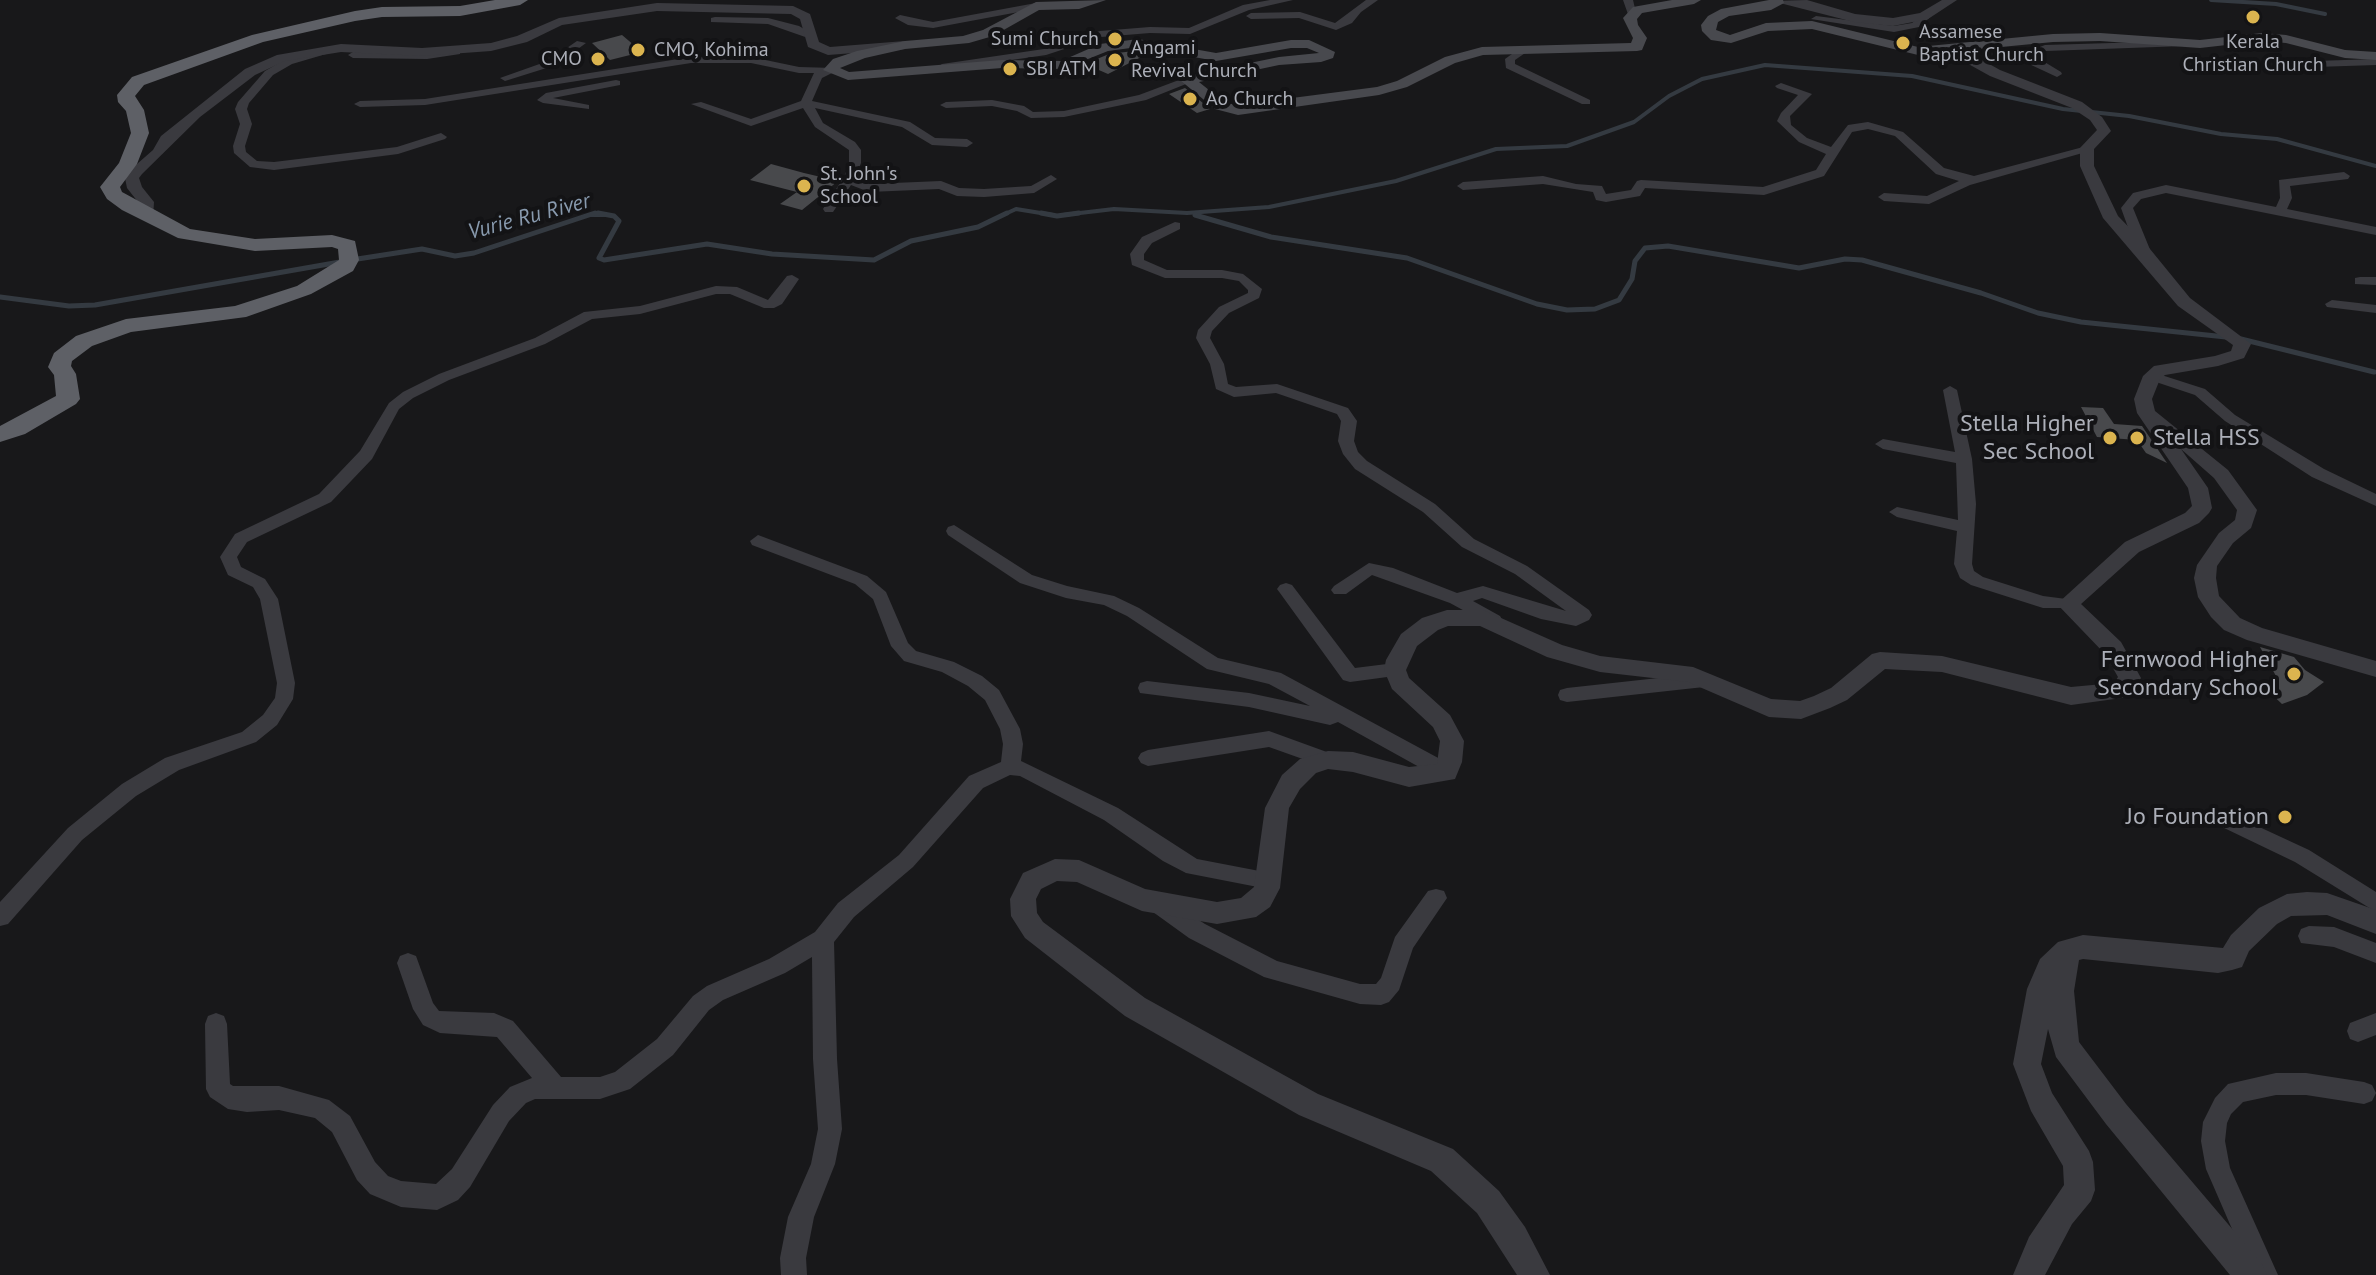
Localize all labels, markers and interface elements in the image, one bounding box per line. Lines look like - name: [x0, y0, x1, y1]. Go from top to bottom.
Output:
- marker: Kerala Christian Church: [2244, 8, 2262, 26]
- place label: Assamese Baptist Church: [1919, 20, 2044, 67]
- place label: Sumi Church: [991, 27, 1099, 51]
- marker: Sumi Church: [1106, 30, 1124, 48]
- place label: Kerala Christian Church: [2182, 30, 2324, 77]
- marker: Assamese Baptist Church: [1894, 34, 1912, 52]
- place label: Angami Revival Church: [1131, 36, 1257, 83]
- place label: CMO, Kohima: [654, 38, 769, 62]
- marker: CMO, Kohima: [629, 41, 647, 59]
- place label: CMO: [541, 47, 582, 71]
- marker: CMO: [589, 50, 607, 68]
- marker: Angami Revival Church: [1106, 51, 1124, 69]
- place label: SBI ATM: [1026, 57, 1097, 81]
- marker: SBI ATM: [1001, 60, 1019, 78]
- place label: Ao Church: [1206, 87, 1293, 111]
- marker: Ao Church: [1181, 90, 1199, 108]
- place label: St. John's School: [820, 162, 897, 209]
- marker: St. John's School: [795, 177, 813, 195]
- water label: Vurie Ru River: [465, 188, 593, 246]
- place label: Stella Higher Sec School: [1960, 410, 2094, 466]
- place label: Stella HSS: [2153, 424, 2260, 452]
- marker: Stella Higher Sec School: [2101, 429, 2119, 447]
- marker: Stella HSS: [2128, 429, 2146, 447]
- place label: Fernwood Higher Secondary School: [2097, 646, 2278, 702]
- marker: Fernwood Higher Secondary School: [2285, 665, 2303, 683]
- place label: Jo Foundation: [2126, 803, 2269, 831]
- marker: Jo Foundation: [2276, 808, 2294, 826]

